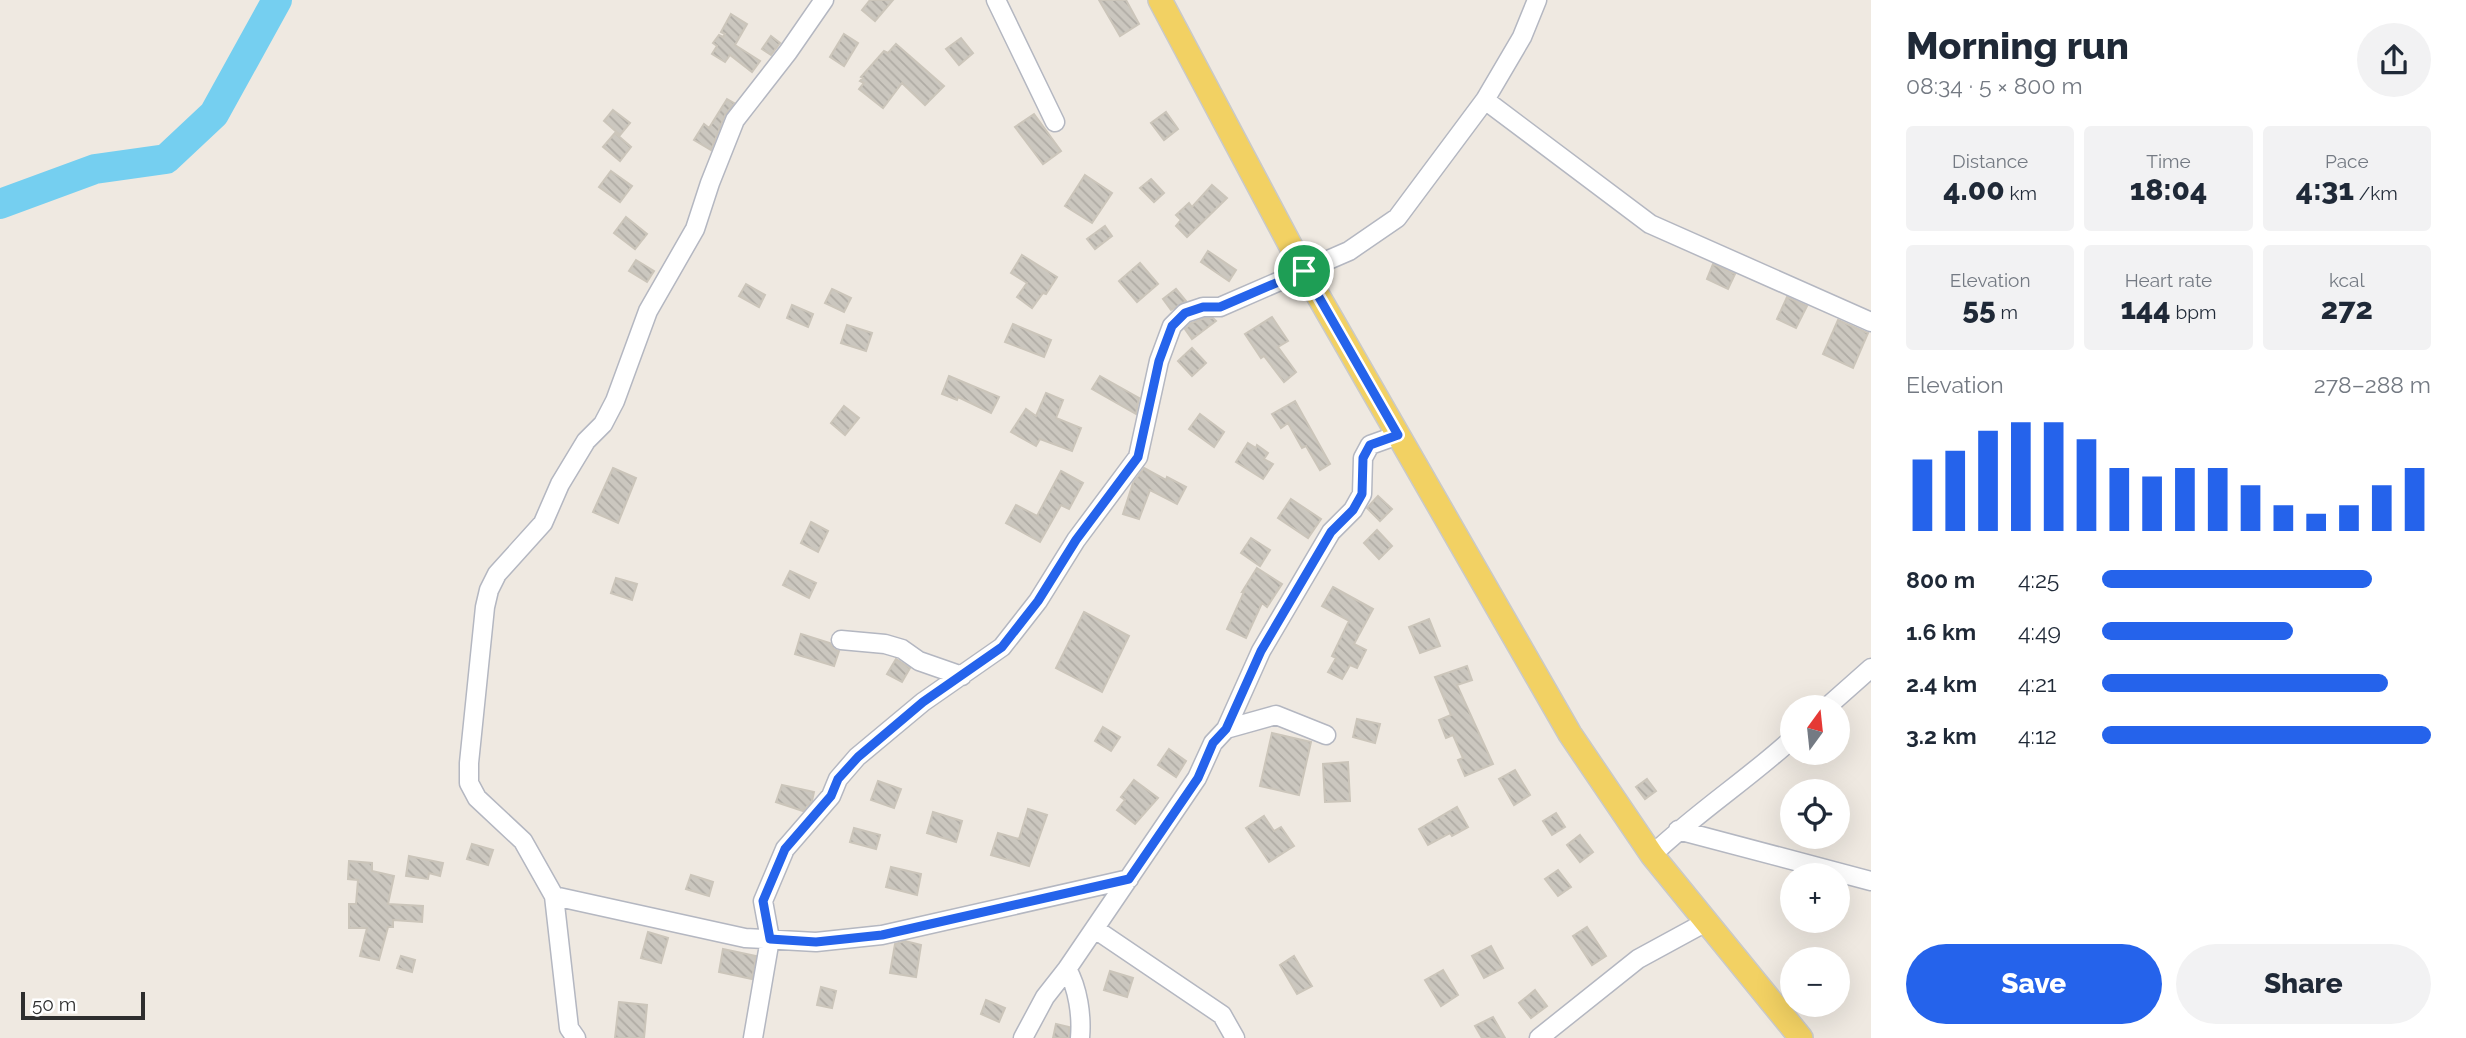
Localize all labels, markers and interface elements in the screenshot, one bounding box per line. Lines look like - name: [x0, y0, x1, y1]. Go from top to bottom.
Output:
- text: Morning run: [1906, 23, 2129, 68]
- button: share: [2357, 23, 2431, 97]
- text: 08:34 · 5 × 800 m: [1906, 72, 2083, 99]
- text: Distance: [1952, 150, 2028, 172]
- text: Time: [2146, 150, 2191, 172]
- text: Pace: [2325, 150, 2369, 172]
- text: 4.00: [1943, 172, 2005, 207]
- text: 18:04: [2130, 172, 2207, 207]
- text: 4:31: [2296, 172, 2354, 207]
- text: km: [2005, 182, 2037, 204]
- text: /km: [2354, 182, 2398, 204]
- pin: [1274, 241, 1334, 301]
- icon: arrive: [1285, 252, 1323, 290]
- text: Elevation: [1950, 269, 2031, 291]
- text: Heart rate: [2125, 269, 2212, 291]
- text: kcal: [2329, 269, 2365, 291]
- text: 55: [1962, 291, 1996, 326]
- text: 144: [2120, 291, 2171, 326]
- text: 272: [2321, 291, 2373, 326]
- text: m: [1996, 301, 2018, 323]
- text: bpm: [2171, 301, 2216, 323]
- text: Elevation: [1906, 371, 2004, 398]
- text: 278–288 m: [2314, 371, 2431, 398]
- text: 800 m: [1906, 566, 1975, 593]
- text: 4:25: [2018, 566, 2059, 593]
- text: 1.6 km: [1906, 618, 1976, 645]
- text: 4:49: [2018, 618, 2061, 645]
- text: 2.4 km: [1906, 670, 1977, 697]
- text: 4:21: [2018, 670, 2057, 697]
- north arrow: [1780, 695, 1850, 765]
- map controls: [1780, 695, 1850, 1017]
- text: 3.2 km: [1906, 722, 1977, 749]
- text: 4:12: [2018, 722, 2057, 749]
- button: locate: [1780, 779, 1850, 849]
- button: +: [1780, 863, 1850, 933]
- button: Save: [1906, 944, 2162, 1024]
- button: Share: [2176, 944, 2431, 1024]
- button: −: [1780, 947, 1850, 1017]
- scale bar: [21, 989, 145, 1021]
- text: 50 m: [32, 993, 76, 1015]

